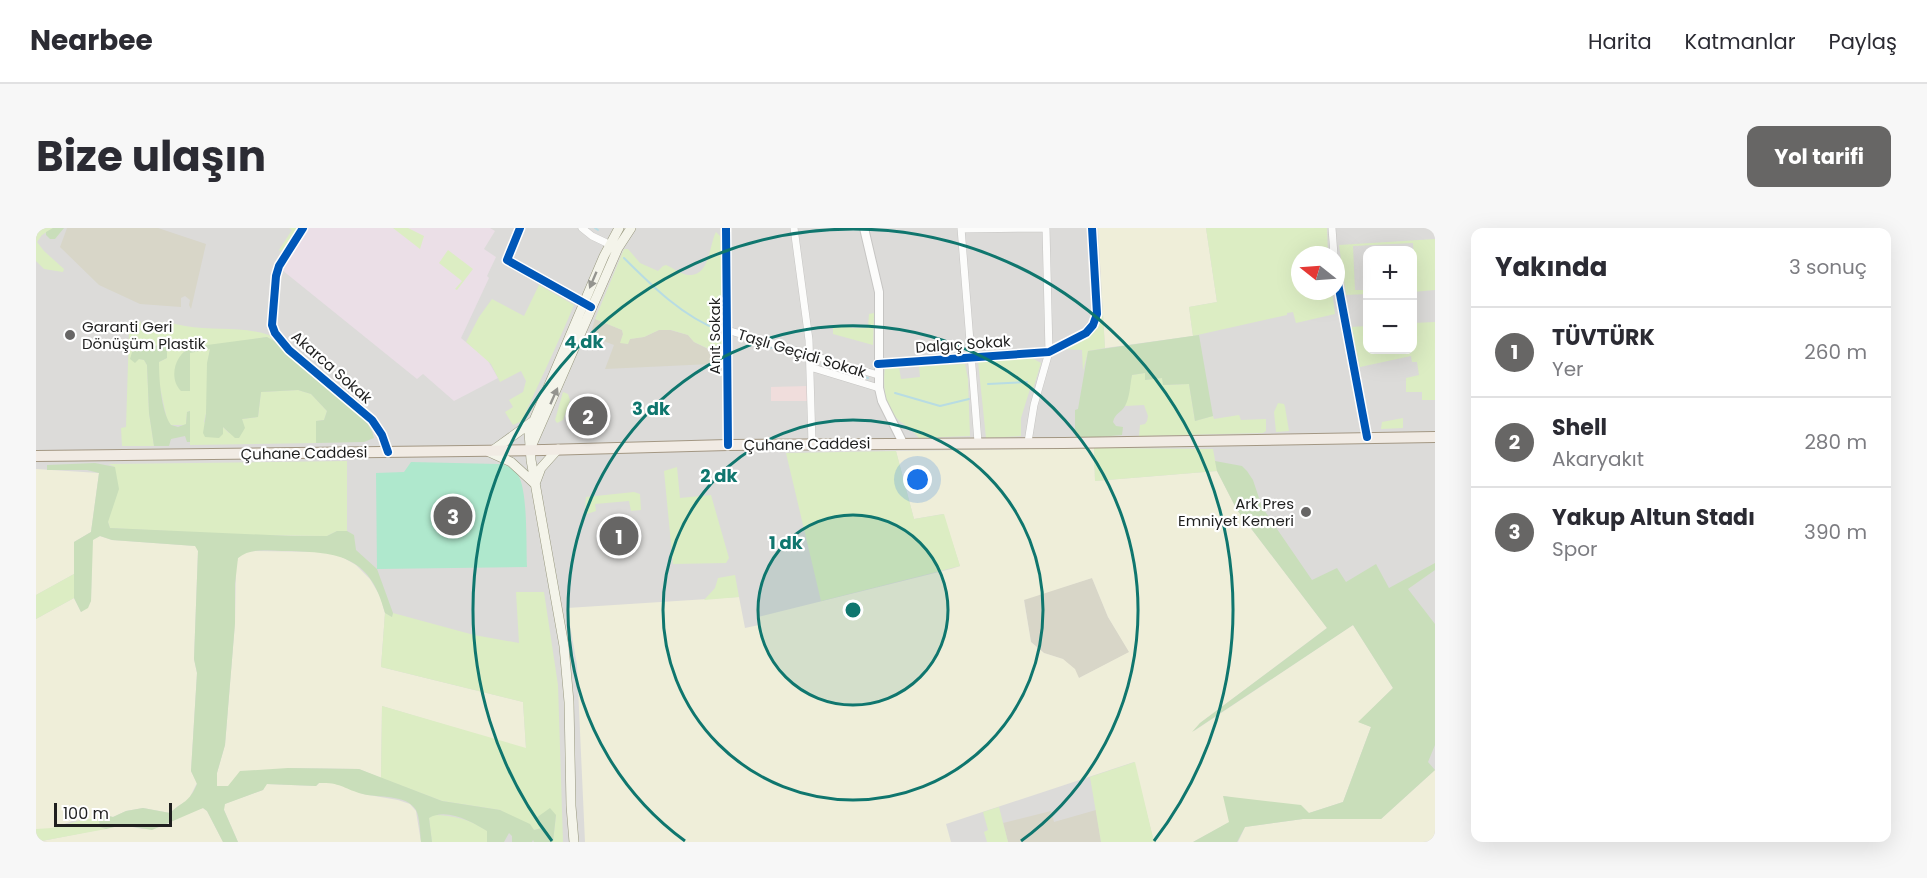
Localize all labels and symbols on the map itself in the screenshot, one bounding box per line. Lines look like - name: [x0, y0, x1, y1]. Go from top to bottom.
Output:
- north arrow: [1291, 246, 1345, 300]
- one-way arrow: [588, 272, 598, 290]
- street label: Anıt Sokak: [704, 297, 725, 374]
- place label: Garanti Geri Dönüşüm Plastik: [82, 316, 206, 354]
- street label: Taşlı Geçidi Sokak: [735, 324, 869, 383]
- street label: Akarca Sokak: [287, 326, 377, 408]
- marker: Garanti Geri Dönüşüm Plastik: [63, 328, 77, 342]
- text: 4 dk: [564, 329, 605, 354]
- street label: Dalgıç Sokak: [915, 330, 1012, 358]
- one-way arrow: [549, 387, 559, 405]
- pin: 2: [568, 394, 608, 438]
- text: 3 dk: [632, 396, 671, 421]
- street label: Çuhane Caddesi: [743, 432, 871, 456]
- street label: Çuhane Caddesi: [240, 441, 368, 465]
- text: 2 dk: [700, 463, 739, 488]
- your location: [903, 465, 932, 494]
- place label: Ark Pres Emniyet Kemeri: [1178, 493, 1294, 531]
- pin: 3: [434, 494, 472, 538]
- marker: Ark Pres Emniyet Kemeri: [1299, 505, 1313, 519]
- pin: 1: [600, 514, 638, 558]
- text: 1 dk: [769, 530, 804, 555]
- centre of rings: [843, 600, 863, 620]
- scale bar: [54, 800, 172, 828]

